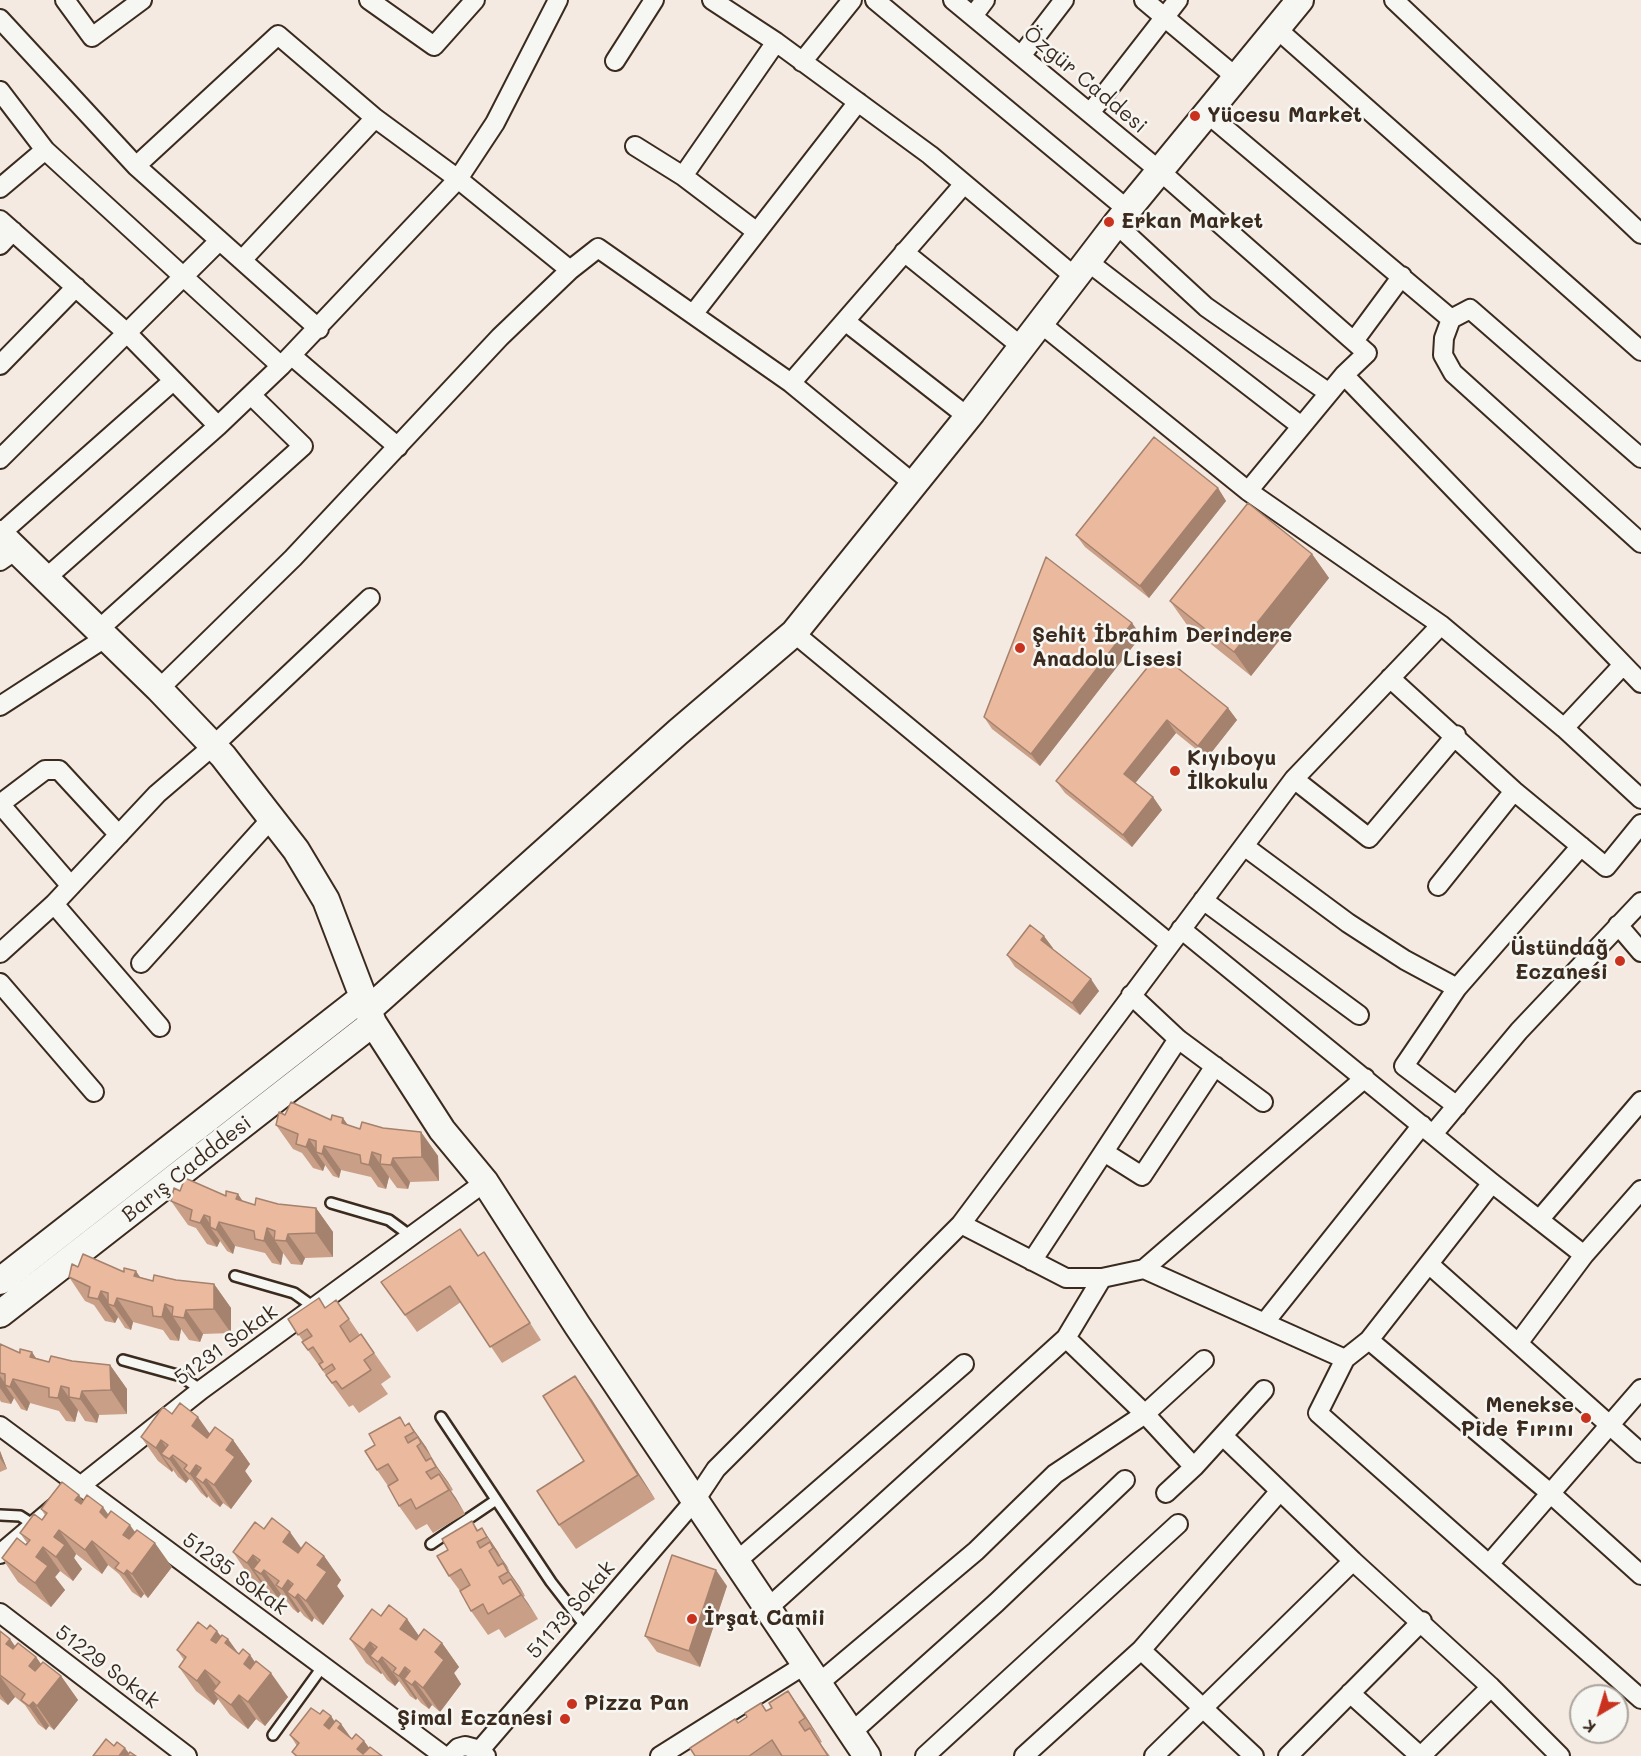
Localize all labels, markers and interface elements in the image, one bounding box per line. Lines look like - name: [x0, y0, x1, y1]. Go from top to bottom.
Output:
- street label: Özgür Caddesi: [1018, 21, 1152, 139]
- place label: Yücesu Market: [1207, 103, 1362, 129]
- marker: Yücesu Market: [1188, 109, 1202, 123]
- place label: Erkan Market: [1121, 209, 1263, 235]
- marker: Erkan Market: [1102, 215, 1116, 229]
- place label: Şehit İbrahim Derindere Anadolu Lisesi: [1032, 623, 1292, 673]
- marker: Şehit İbrahim Derindere Anadolu Lisesi: [1013, 641, 1027, 655]
- place label: Kıyıboyu İlkokulu: [1187, 746, 1276, 796]
- marker: Kıyıboyu İlkokulu: [1168, 764, 1182, 778]
- place label: Üstündağ Eczanesi: [1511, 936, 1608, 986]
- marker: Üstündağ Eczanesi: [1613, 954, 1627, 968]
- street label: Barış Cadddesi: [117, 1110, 257, 1228]
- street label: 51231 Sokak: [169, 1299, 283, 1391]
- place label: Menekse Pide Fırını: [1461, 1393, 1574, 1443]
- marker: Menekse Pide Fırını: [1579, 1411, 1593, 1425]
- street label: 51235 Sokak: [177, 1527, 293, 1621]
- street label: 51173 Sokak: [522, 1556, 620, 1664]
- place label: İrşat Camii: [704, 1606, 825, 1632]
- marker: İrşat Camii: [685, 1612, 699, 1626]
- street label: 51229 Sokak: [50, 1620, 164, 1714]
- north arrow: [1569, 1684, 1629, 1744]
- place label: Pizza Pan: [584, 1691, 689, 1717]
- marker: Pizza Pan: [565, 1697, 579, 1711]
- place label: Şimal Eczanesi: [397, 1706, 553, 1732]
- marker: Şimal Eczanesi: [558, 1712, 572, 1726]
- text: K: [1578, 1715, 1599, 1739]

